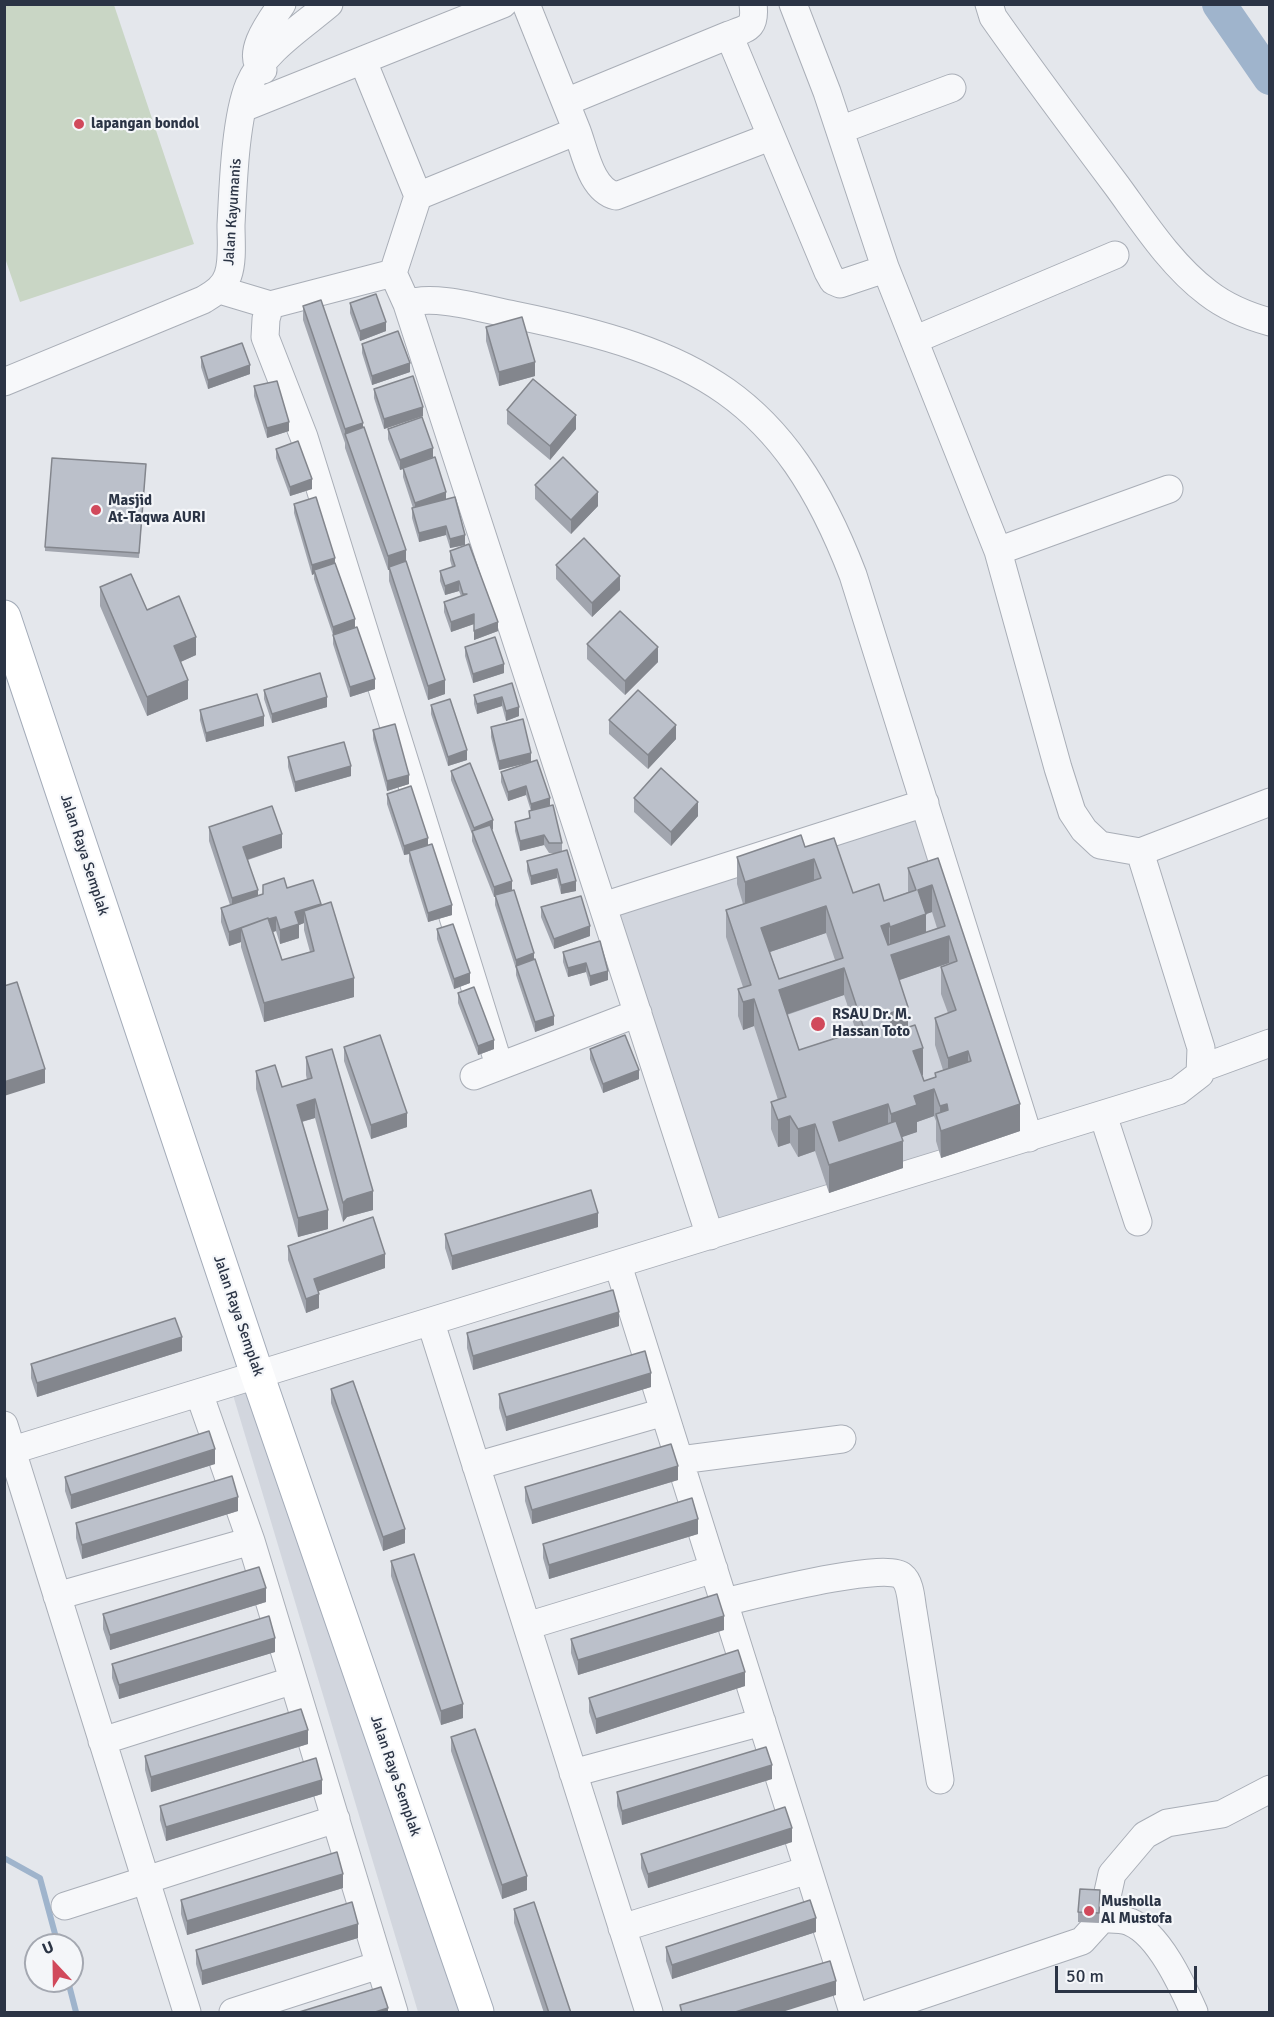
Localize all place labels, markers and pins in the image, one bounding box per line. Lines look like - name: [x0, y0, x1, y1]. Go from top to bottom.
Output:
- place label: lapangan bondol: [91, 115, 199, 133]
- marker: lapangan bondol: [72, 117, 86, 131]
- place label: Masjid At-Taqwa AURI: [108, 492, 206, 527]
- marker: Masjid At-Taqwa AURI: [89, 503, 103, 517]
- place label: RSAU Dr. M. Hassan Toto: [832, 1006, 912, 1041]
- marker: RSAU Dr. M. Hassan Toto: [809, 1015, 827, 1033]
- place label: Musholla Al Mustofa: [1101, 1893, 1172, 1928]
- marker: Musholla Al Mustofa: [1082, 1904, 1096, 1918]

